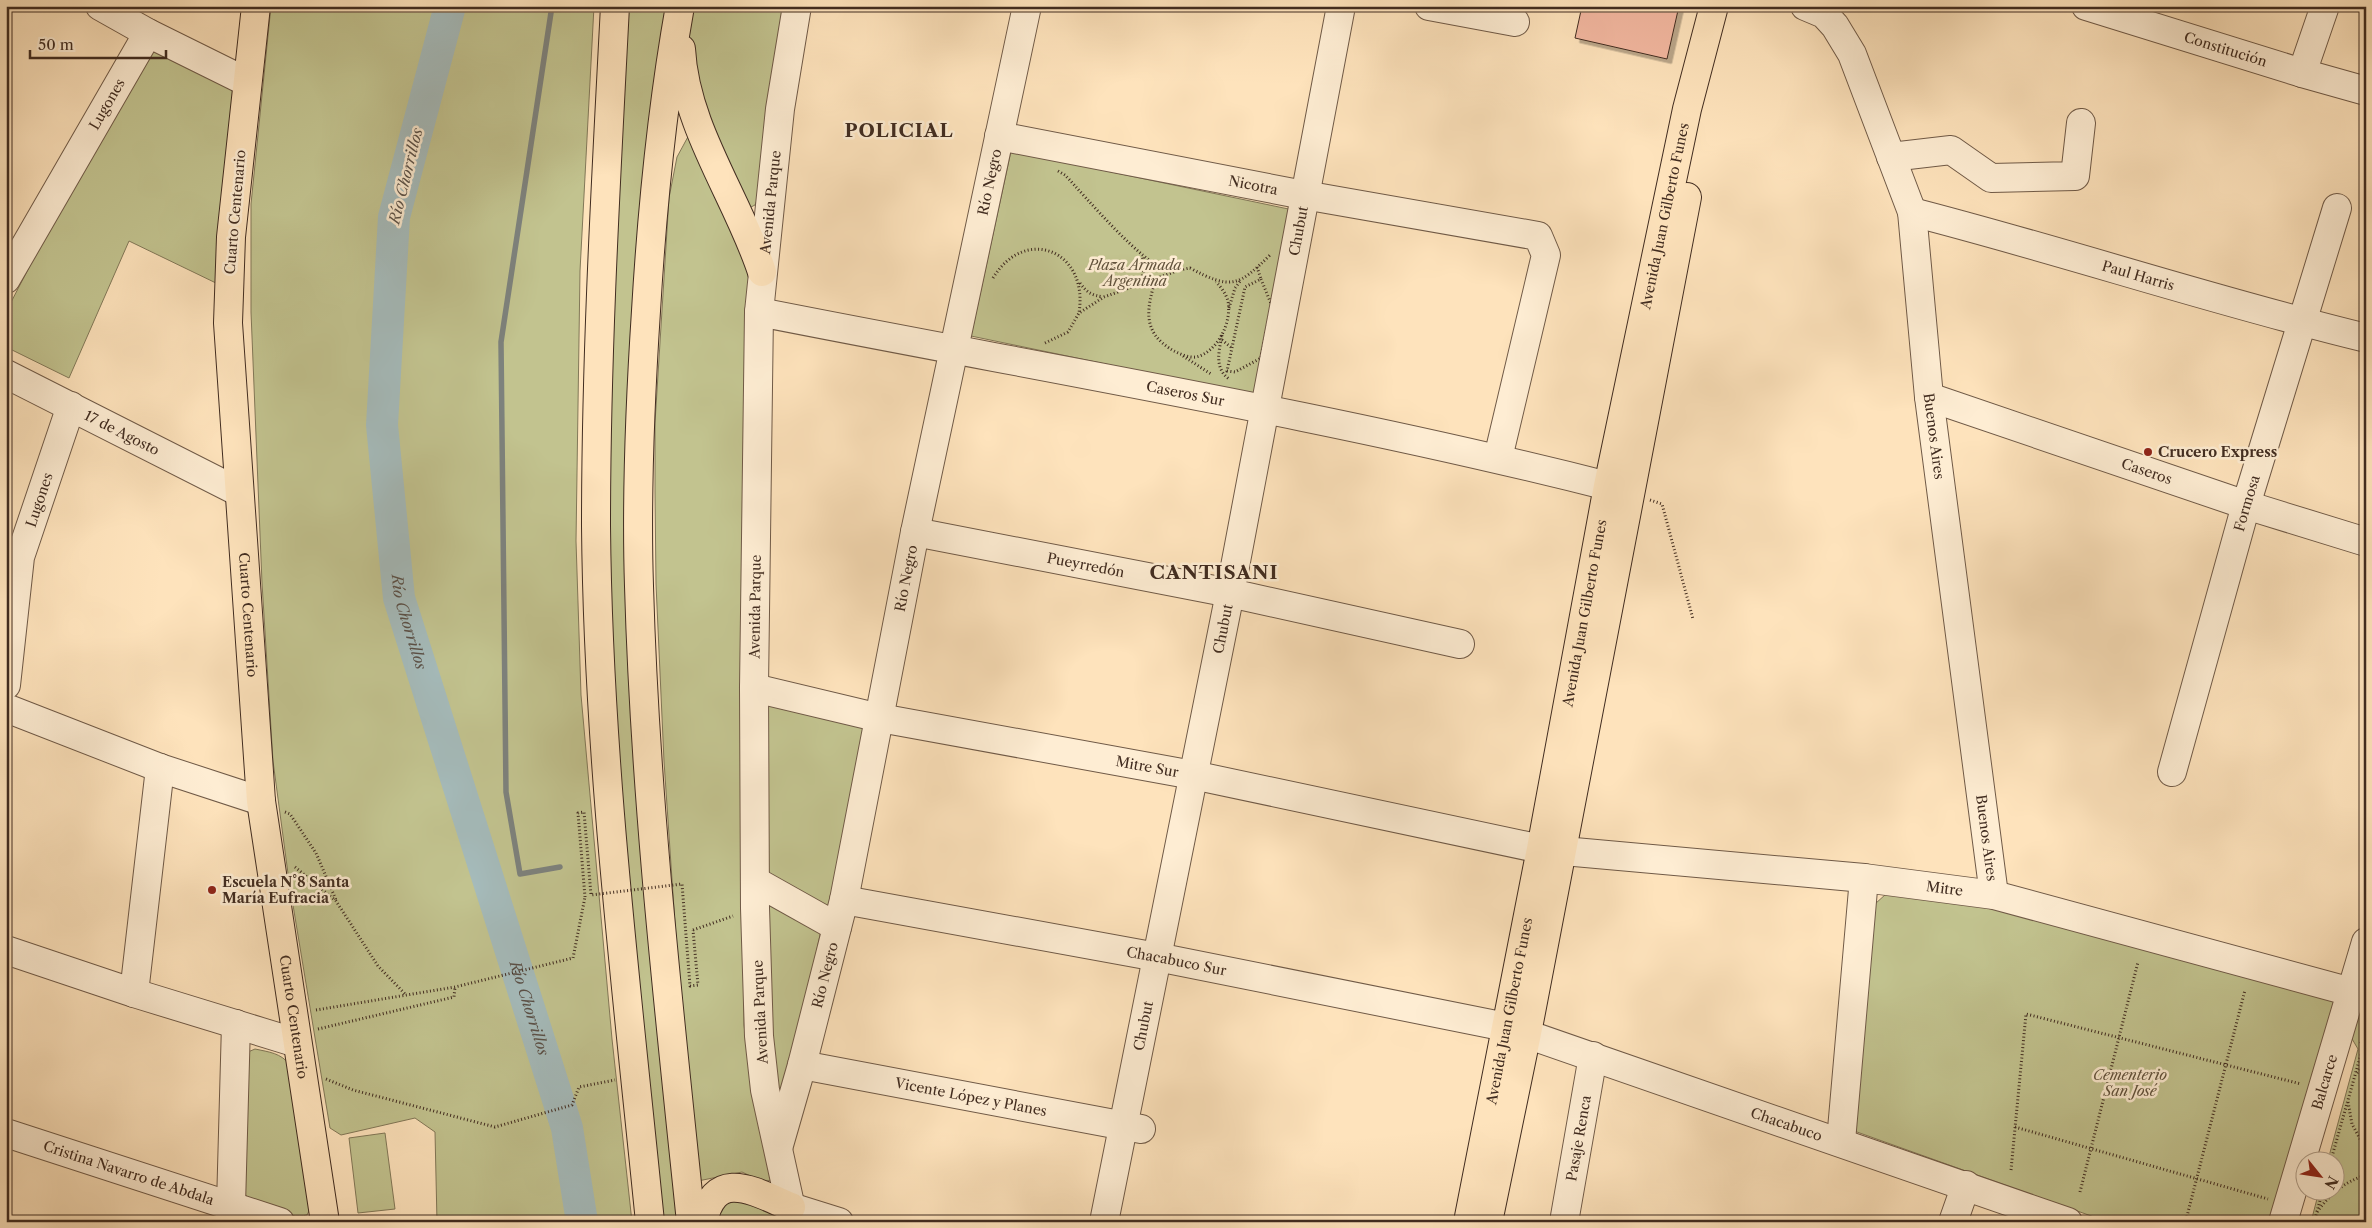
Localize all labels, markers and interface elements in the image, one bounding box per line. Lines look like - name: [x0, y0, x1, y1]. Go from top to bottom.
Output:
- scale bar: [30, 28, 166, 60]
- street label: Constitución: [2182, 28, 2269, 71]
- text: 50 m: [38, 35, 74, 54]
- street label: Lugones: [85, 75, 129, 133]
- district label: POLICIAL: [844, 119, 954, 142]
- street label: Avenida Juan Gilberto Funes: [1636, 121, 1693, 312]
- water label: Río Chorrillos: [384, 126, 427, 227]
- street label: Río Negro: [974, 147, 1005, 217]
- street label: Cuarto Centenario: [221, 149, 249, 275]
- street label: Avenida Parque: [756, 149, 785, 256]
- street label: Nicotra: [1227, 172, 1280, 199]
- street label: Chubut: [1285, 205, 1312, 257]
- park label: Plaza Armada Argentina: [1087, 256, 1182, 290]
- street label: Paul Harris: [2100, 257, 2176, 295]
- street label: Caseros Sur: [1145, 377, 1226, 410]
- street label: Buenos Aires: [1920, 392, 1949, 481]
- street label: 17 de Agosto: [81, 406, 163, 459]
- place label: Crucero Express: [2158, 443, 2277, 461]
- marker: Crucero Express: [2142, 446, 2154, 458]
- street label: Caseros: [2119, 454, 2174, 488]
- street label: Lugones: [22, 470, 57, 530]
- street label: Formosa: [2230, 472, 2264, 534]
- street label: Avenida Juan Gilberto Funes: [1558, 518, 1611, 709]
- street label: Río Negro: [891, 544, 921, 613]
- street label: Pueyrredón: [1046, 549, 1126, 581]
- street label: Cuarto Centenario: [235, 552, 261, 678]
- street label: Avenida Parque: [745, 554, 765, 660]
- district label: CANTISANI: [1149, 561, 1279, 584]
- water label: Río Chorrillos: [388, 572, 431, 672]
- street label: Chubut: [1209, 602, 1237, 655]
- street label: Mitre Sur: [1114, 752, 1180, 781]
- street label: Buenos Aires: [1972, 793, 2001, 882]
- place label: Escuela N°8 Santa María Eufracia: [222, 873, 350, 907]
- street label: Mitre: [1925, 877, 1964, 900]
- marker: Escuela N°8 Santa María Eufracia: [206, 884, 218, 896]
- street label: Avenida Juan Gilberto Funes: [1482, 916, 1536, 1107]
- street label: Río Negro: [808, 940, 842, 1010]
- street label: Chacabuco Sur: [1125, 943, 1228, 980]
- street label: Cuarto Centenario: [276, 954, 312, 1080]
- water label: Río Chorrillos: [505, 958, 554, 1058]
- street label: Avenida Parque: [748, 959, 772, 1065]
- street label: Chubut: [1130, 999, 1157, 1052]
- street label: Balcarce: [2308, 1052, 2341, 1112]
- park label: Cementerio San José: [2093, 1066, 2167, 1100]
- street label: Vicente López y Planes: [893, 1074, 1048, 1120]
- street label: Pasaje Renca: [1562, 1093, 1595, 1183]
- street label: Chacabuco: [1748, 1104, 1825, 1145]
- street label: Cristina Navarro de Abdala: [41, 1137, 217, 1209]
- north arrow: [2294, 1150, 2344, 1200]
- text: N: [2320, 1173, 2342, 1192]

